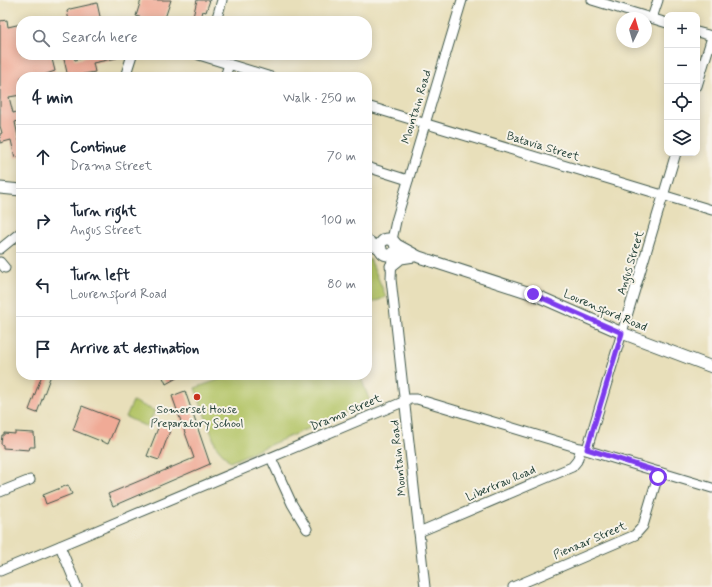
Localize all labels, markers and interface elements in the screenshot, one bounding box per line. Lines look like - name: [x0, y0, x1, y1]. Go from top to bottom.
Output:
- north arrow: [616, 12, 652, 48]
- map controls: [664, 12, 700, 156]
- button: +: [664, 12, 700, 48]
- search box: [16, 16, 372, 60]
- icon: search: [30, 27, 52, 49]
- text: Search here: [62, 28, 138, 48]
- button: −: [664, 48, 700, 84]
- street label: Mountain Road: [398, 68, 436, 146]
- button: locate: [664, 84, 700, 120]
- text: 4 min: [32, 87, 73, 109]
- text: Walk · 250 m: [283, 90, 356, 107]
- button: layers: [664, 120, 700, 156]
- street label: Batavia Street: [505, 128, 581, 166]
- text: Continue: [70, 138, 126, 158]
- icon: ahead: [32, 146, 54, 168]
- text: 70 m: [327, 148, 356, 165]
- text: Drama Street: [70, 158, 152, 175]
- text: Turn right: [70, 202, 137, 222]
- icon: right: [32, 210, 54, 232]
- text: 100 m: [321, 212, 356, 229]
- text: Angus Street: [70, 222, 142, 239]
- street label: Angus Street: [614, 229, 649, 297]
- text: Turn left: [70, 266, 130, 286]
- icon: left: [32, 274, 54, 296]
- text: 80 m: [327, 276, 356, 293]
- route end: [524, 285, 542, 303]
- text: Lourensford Road: [70, 286, 167, 303]
- street label: Lourensford Road: [560, 286, 649, 337]
- icon: arrive: [32, 338, 54, 360]
- text: Arrive at destination: [70, 339, 199, 359]
- street label: Drama Street: [308, 391, 384, 435]
- marker: Somerset House Preparatory School: [192, 392, 202, 402]
- place label: Somerset House Preparatory School: [150, 402, 244, 432]
- street label: Mountain Road: [387, 419, 411, 497]
- street label: Libertrau Road: [464, 462, 538, 506]
- route start: [649, 468, 667, 486]
- street label: Pienaar Street: [551, 518, 629, 564]

